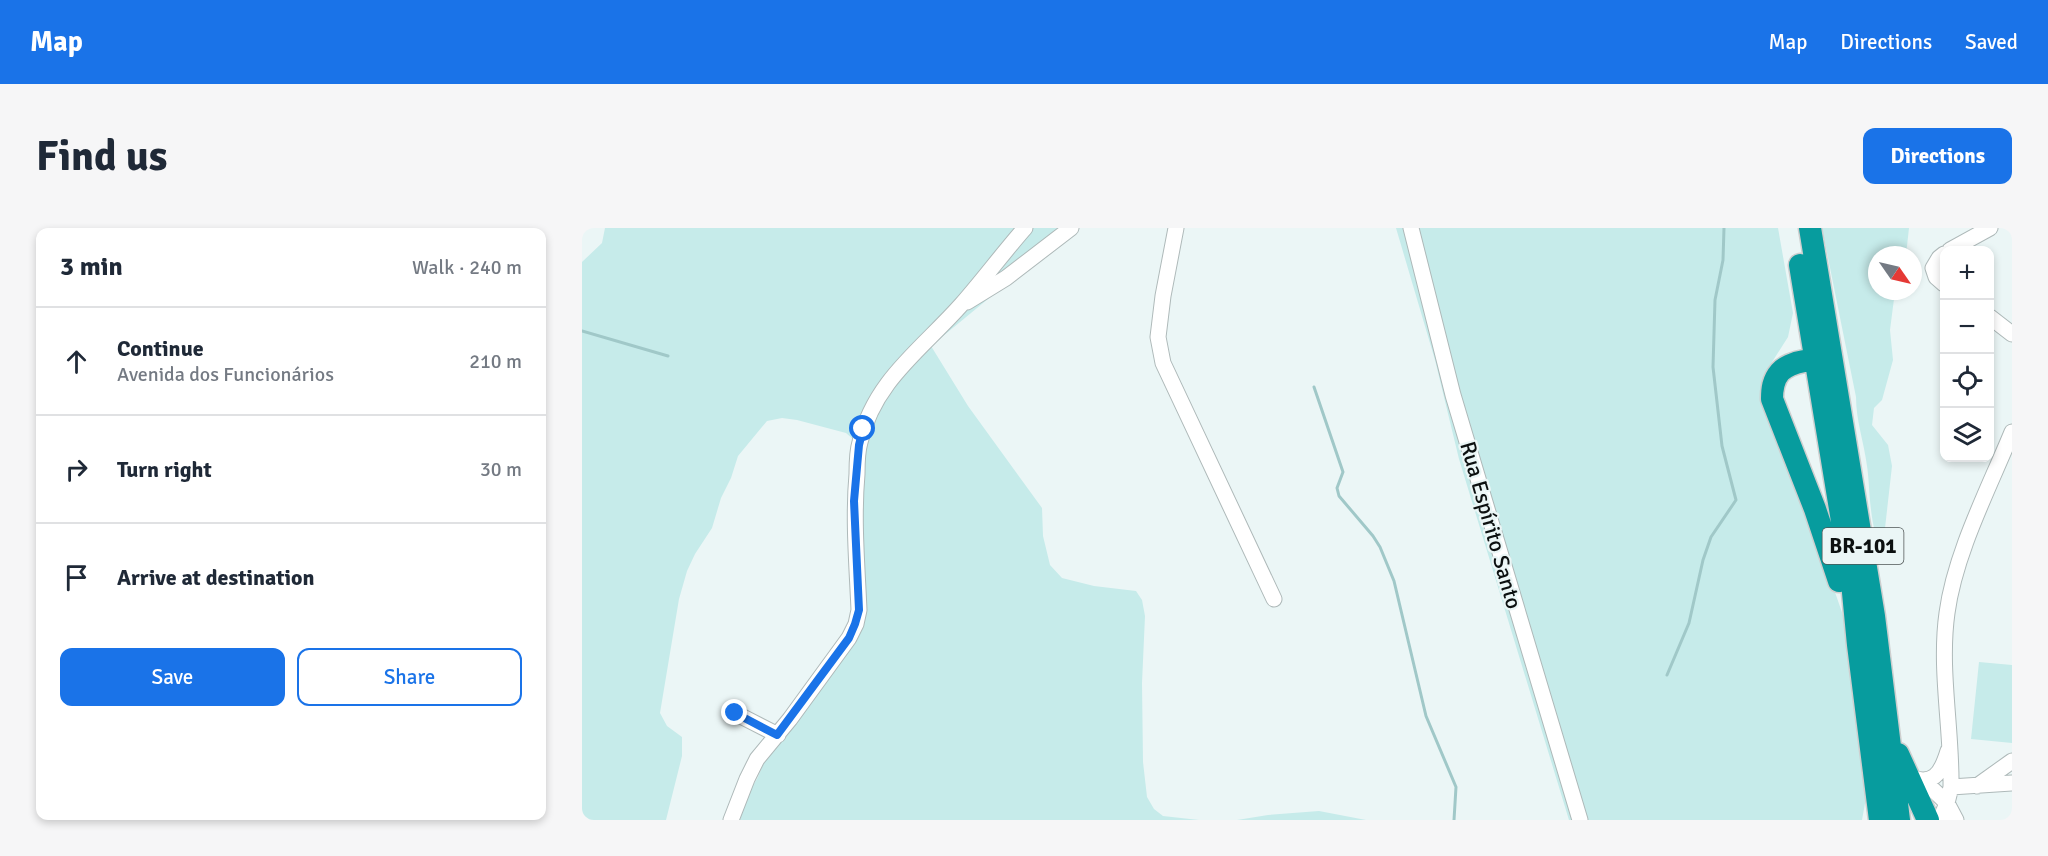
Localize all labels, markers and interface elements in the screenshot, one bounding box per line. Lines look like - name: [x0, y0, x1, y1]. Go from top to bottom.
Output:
- text: Map: [30, 25, 83, 59]
- text: Map: [1769, 29, 1807, 55]
- text: Directions: [1840, 29, 1932, 55]
- text: Saved: [1965, 29, 2018, 55]
- button: Directions: [1863, 128, 2012, 184]
- text: Find us: [36, 131, 167, 182]
- north arrow: [1868, 246, 1922, 300]
- map controls: [1940, 246, 1994, 462]
- button: +: [1940, 246, 1994, 300]
- text: 3 min: [60, 251, 123, 283]
- text: Walk · 240 m: [412, 255, 522, 280]
- button: −: [1940, 300, 1994, 354]
- text: Continue: [117, 335, 204, 362]
- icon: ahead: [60, 345, 93, 378]
- text: 210 m: [469, 349, 522, 374]
- button: locate: [1940, 354, 1994, 408]
- text: Avenida dos Funcionários: [117, 362, 334, 387]
- button: layers: [1940, 408, 1994, 462]
- route start: [849, 415, 875, 441]
- street label: Rua Espírito Santo: [1454, 438, 1528, 612]
- icon: right: [60, 453, 93, 486]
- text: Turn right: [117, 456, 212, 483]
- text: 30 m: [480, 457, 522, 482]
- road number: BR-101: [1822, 528, 1904, 564]
- icon: arrive: [60, 561, 93, 594]
- text: Arrive at destination: [117, 564, 314, 591]
- button: Save: [60, 648, 285, 706]
- button: Share: [297, 648, 522, 706]
- route end: [721, 699, 747, 725]

